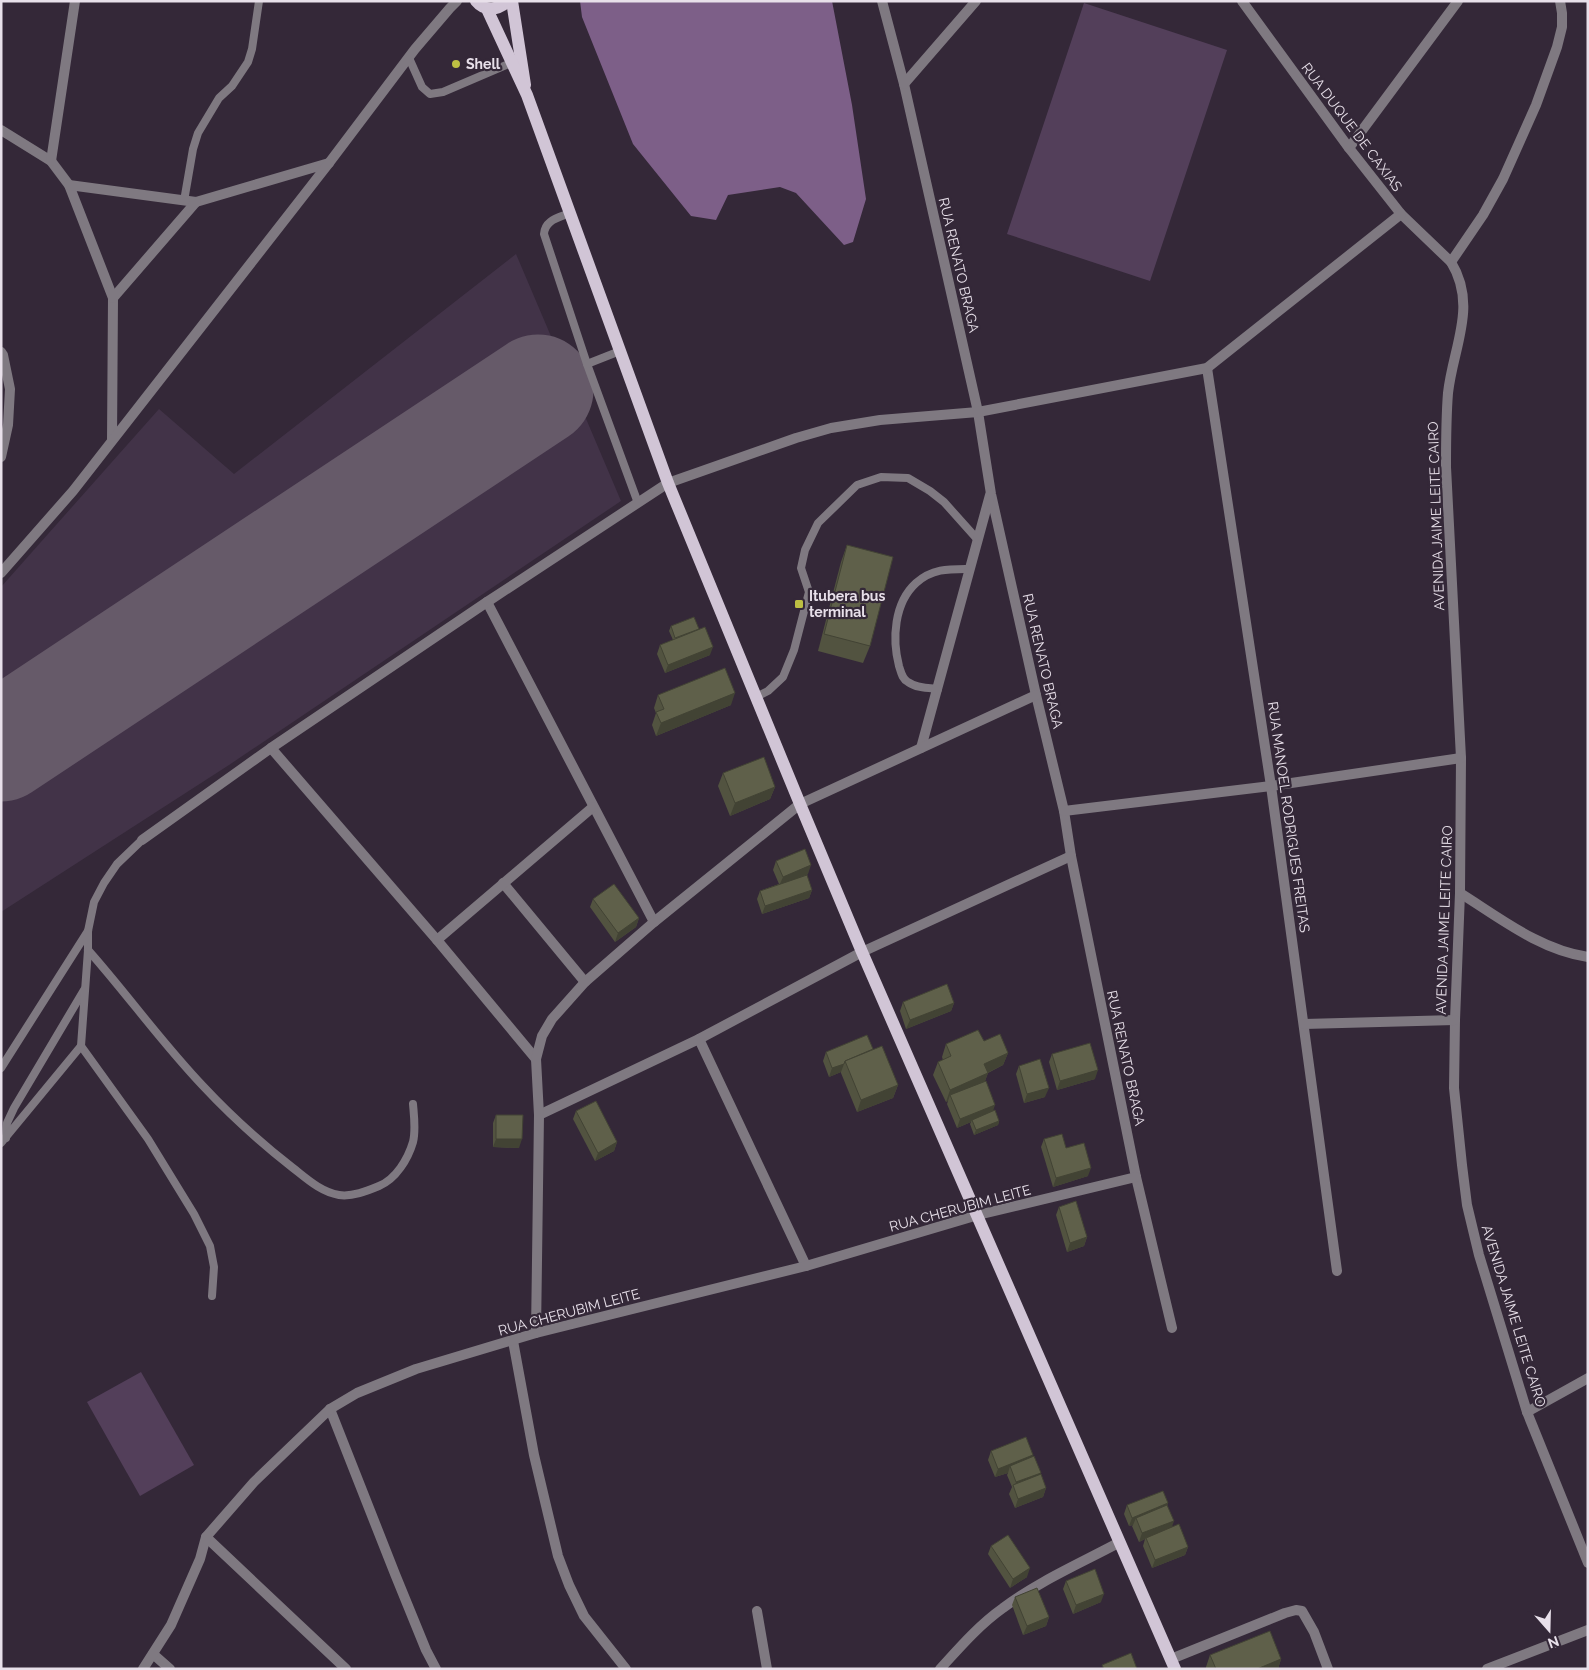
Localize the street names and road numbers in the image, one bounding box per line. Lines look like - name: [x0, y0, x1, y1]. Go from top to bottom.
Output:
- street label: RUA DUQUE DE CAXIAS: [1298, 60, 1406, 195]
- street label: RUA RENATO BRAGA: [936, 196, 982, 335]
- street label: AVENIDA JAIME LEITE CAIRO: [1425, 421, 1447, 611]
- street label: RUA RENATO BRAGA: [1020, 592, 1066, 731]
- street label: RUA MANOEL RODRIGUES FREITAS: [1265, 701, 1313, 934]
- street label: AVENIDA JAIME LEITE CAIRO: [1433, 825, 1455, 1015]
- street label: RUA RENATO BRAGA: [1104, 989, 1148, 1128]
- street label: RUA CHERUBIM LEITE: [887, 1181, 1033, 1235]
- street label: AVENIDA JAIME LEITE CAIRO: [1479, 1223, 1549, 1409]
- street label: RUA CHERUBIM LEITE: [496, 1285, 642, 1339]

